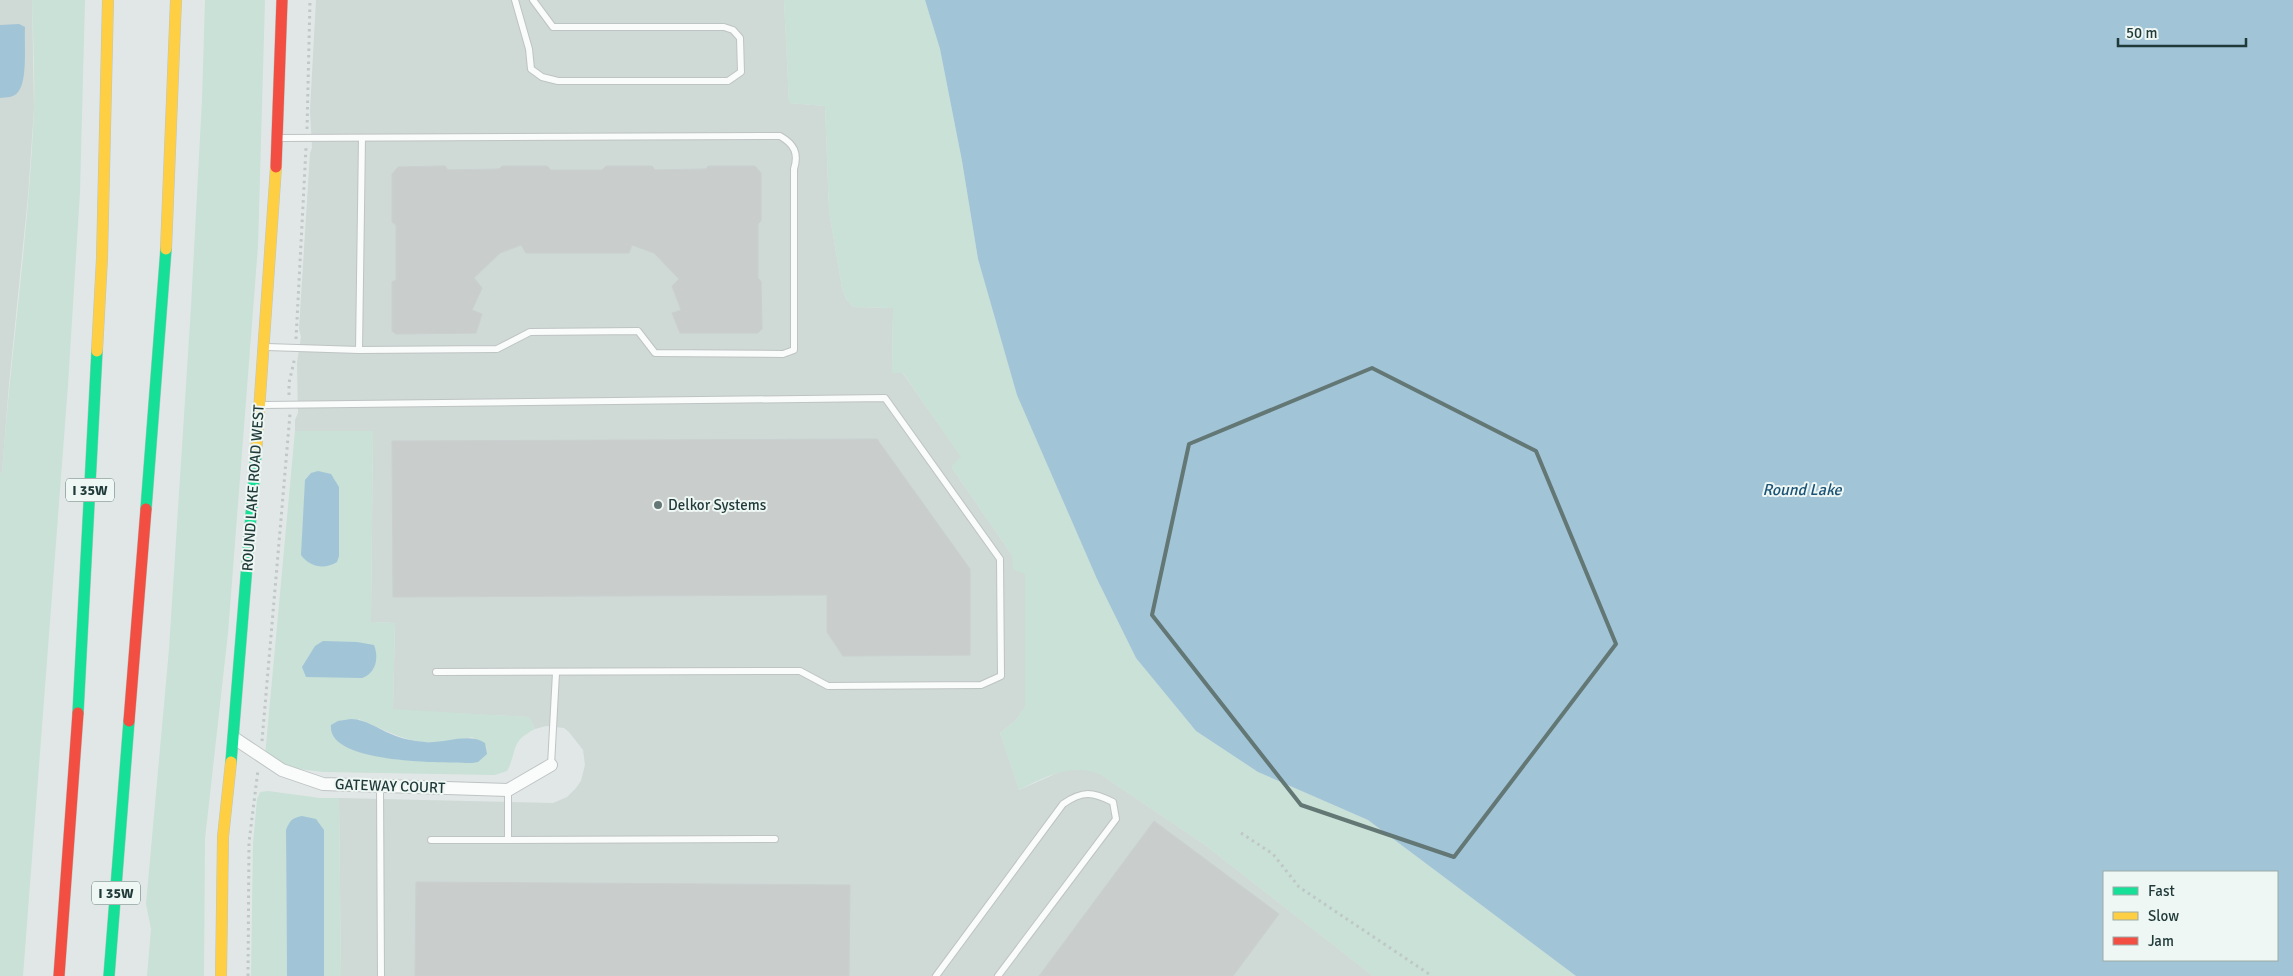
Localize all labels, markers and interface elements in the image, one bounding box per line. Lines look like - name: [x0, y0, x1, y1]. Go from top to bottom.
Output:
- scale bar: [2118, 15, 2246, 47]
- text: 50 m: [2126, 24, 2157, 42]
- street label: ROUND LAKE ROAD WEST: [238, 404, 268, 572]
- road number: I 35W: [66, 478, 114, 502]
- water label: Round Lake: [1762, 480, 1843, 500]
- place label: Delkor Systems: [668, 496, 767, 514]
- marker: Delkor Systems: [652, 499, 664, 511]
- street label: GATEWAY COURT: [335, 775, 446, 797]
- legend: [2103, 871, 2278, 961]
- road number: I 35W: [92, 881, 140, 904]
- text: Fast: [2148, 882, 2175, 900]
- text: Slow: [2148, 907, 2179, 925]
- text: Jam: [2148, 932, 2174, 950]

